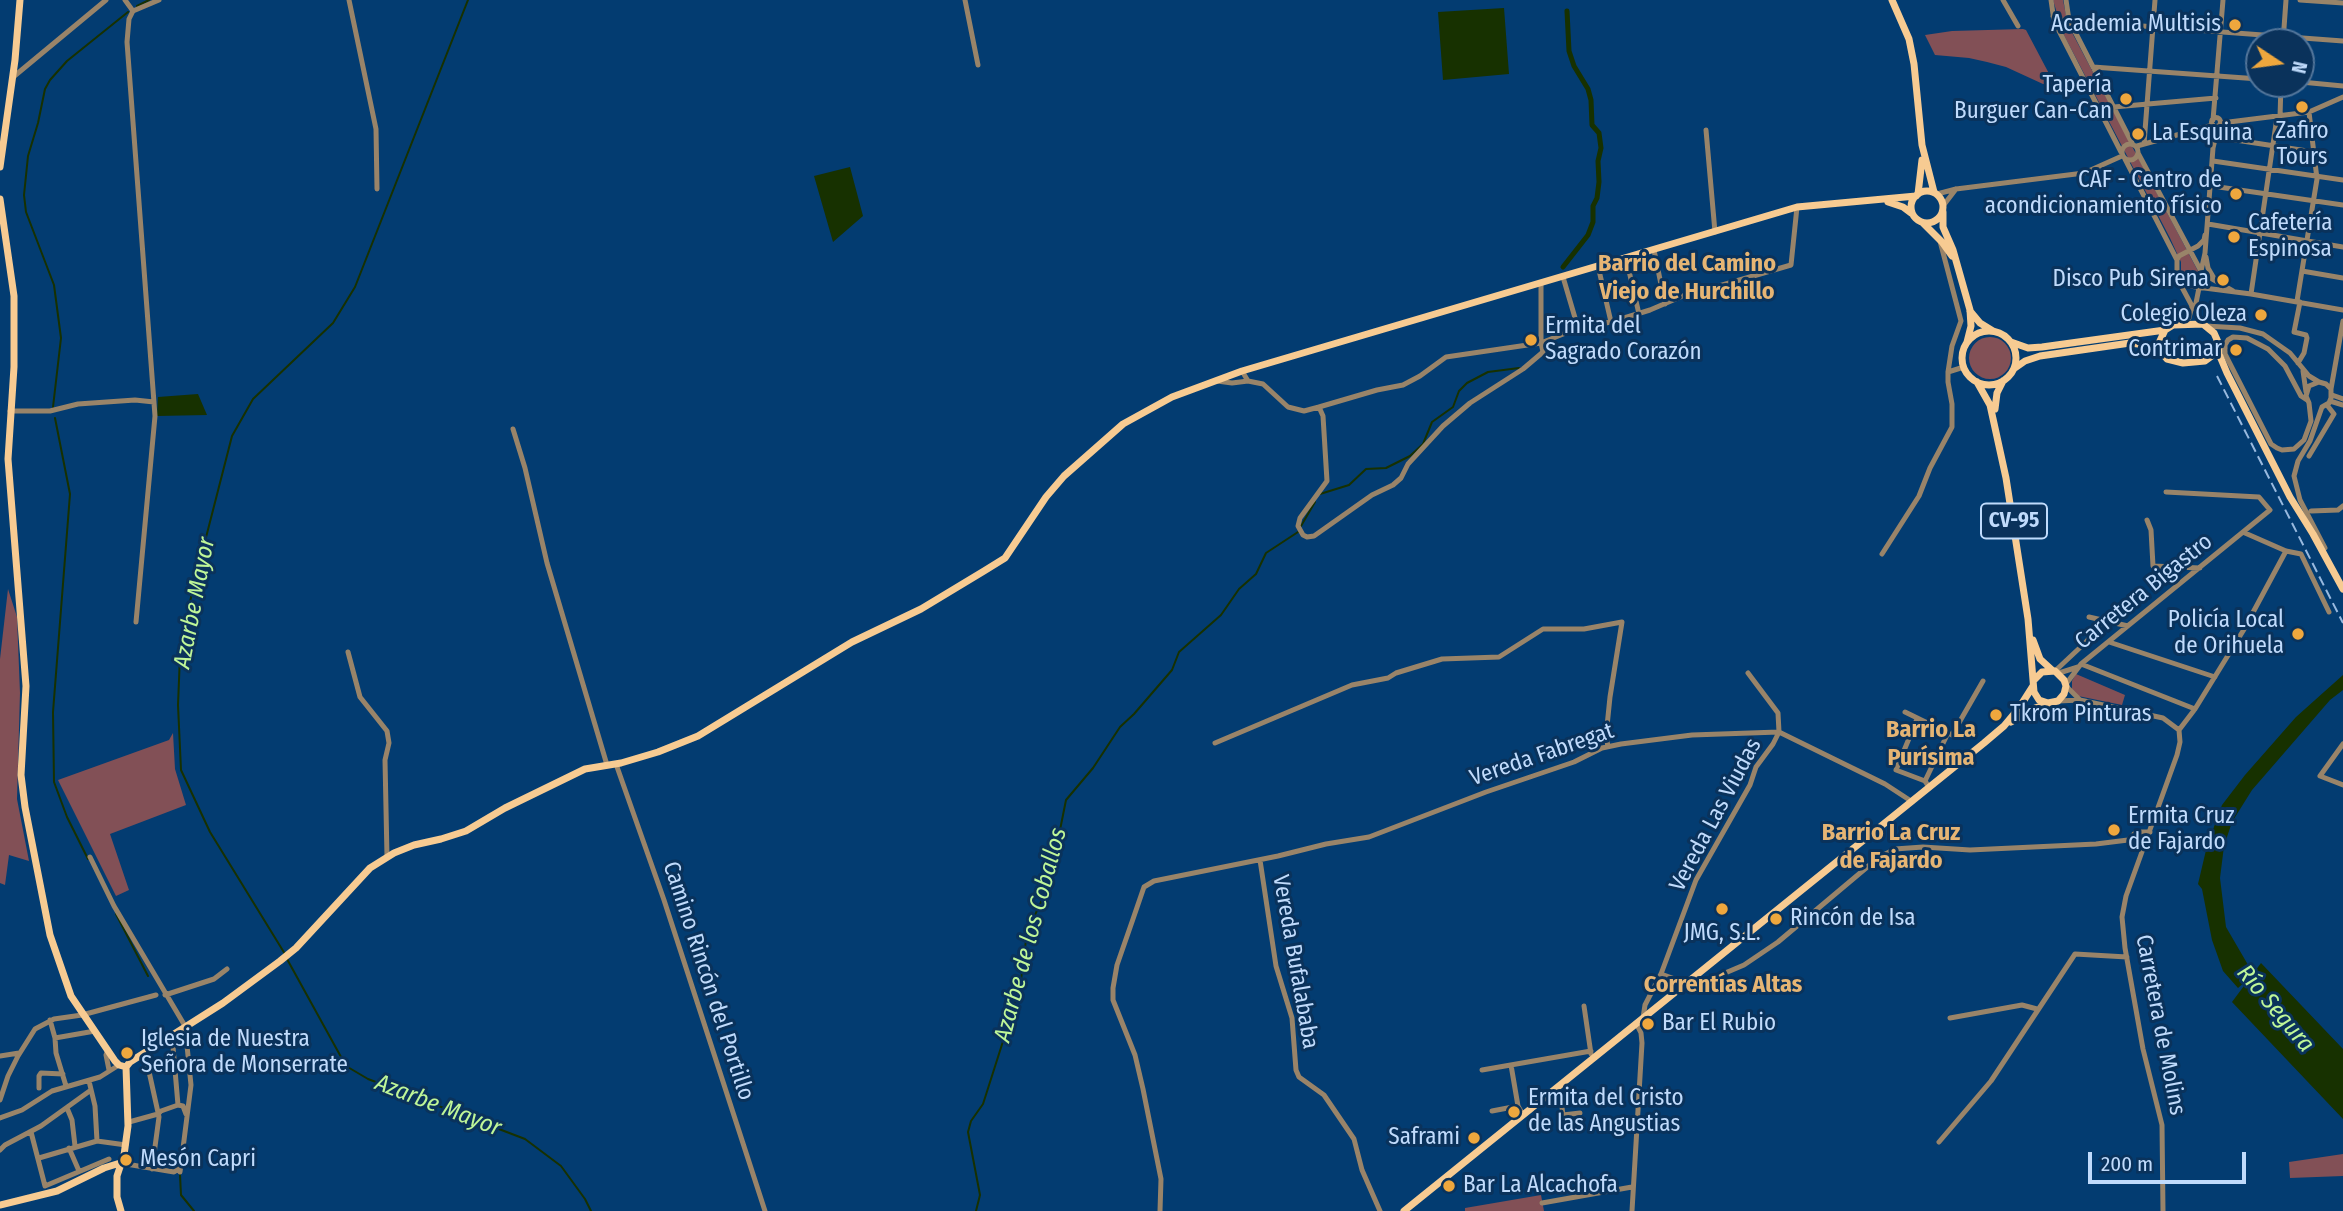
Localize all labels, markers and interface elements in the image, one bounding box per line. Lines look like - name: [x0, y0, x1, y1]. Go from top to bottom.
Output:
- place label: Academia Multisis: [2051, 11, 2221, 39]
- marker: Academia Multisis: [2227, 17, 2243, 33]
- north arrow: [2245, 28, 2315, 98]
- text: N: [2287, 59, 2311, 76]
- place label: Tapería Burguer Can-Can: [1954, 72, 2112, 126]
- marker: Tapería Burguer Can-Can: [2118, 91, 2134, 107]
- marker: Zafiro Tours: [2294, 99, 2310, 115]
- place label: Zafiro Tours: [2275, 118, 2329, 172]
- place label: La Esquina: [2152, 120, 2253, 148]
- marker: La Esquina: [2130, 126, 2146, 142]
- place label: CAF - Centro de acondicionamiento físico: [1985, 167, 2222, 221]
- marker: CAF - Centro de acondicionamiento físico: [2228, 186, 2244, 202]
- place label: Cafetería Espinosa: [2248, 210, 2333, 264]
- marker: Cafetería Espinosa: [2226, 229, 2242, 245]
- district label: Barrio del Camino Viejo de Hurchillo: [1598, 250, 1776, 306]
- place label: Disco Pub Sirena: [2053, 266, 2209, 294]
- marker: Disco Pub Sirena: [2215, 272, 2231, 288]
- place label: Colegio Oleza: [2121, 301, 2247, 329]
- marker: Colegio Oleza: [2253, 307, 2269, 323]
- place label: Ermita del Sagrado Corazón: [1545, 313, 1702, 367]
- marker: Ermita del Sagrado Corazón: [1523, 332, 1539, 348]
- place label: Contrimar: [2128, 336, 2222, 364]
- marker: Contrimar: [2228, 342, 2244, 358]
- road number: CV-95: [1981, 504, 2047, 538]
- street label: Carretera Bigastro: [2070, 528, 2218, 656]
- water label: Azarbe Mayor: [168, 535, 222, 671]
- place label: Policía Local de Orihuela: [2168, 607, 2284, 661]
- marker: Policía Local de Orihuela: [2290, 626, 2306, 642]
- place label: Tkrom Pinturas: [2010, 701, 2152, 729]
- marker: Tkrom Pinturas: [1988, 707, 2004, 723]
- district label: Barrio La Purísima: [1886, 716, 1976, 772]
- street label: Vereda Fabregat: [1466, 717, 1618, 793]
- street label: Vereda Las Viudas: [1664, 734, 1768, 896]
- place label: Ermita Cruz de Fajardo: [2128, 803, 2235, 857]
- district label: Barrio La Cruz de Fajardo: [1822, 819, 1960, 875]
- marker: Ermita Cruz de Fajardo: [2106, 822, 2122, 838]
- water label: Azarbe de los Coballos: [989, 825, 1073, 1045]
- street label: Camino Rincón del Portillo: [656, 858, 760, 1104]
- street label: Vereda Bufalababa: [1266, 873, 1324, 1051]
- marker: JMG, S.L.: [1714, 901, 1730, 917]
- place label: Rincón de Isa: [1790, 905, 1916, 933]
- marker: Rincón de Isa: [1768, 911, 1784, 927]
- place label: JMG, S.L.: [1683, 920, 1761, 948]
- street label: Carretera de Molins: [2129, 932, 2191, 1118]
- water label: Río Segura: [2230, 959, 2320, 1059]
- district label: Correntías Altas: [1644, 971, 1802, 999]
- place label: Bar El Rubio: [1662, 1010, 1776, 1038]
- marker: Bar El Rubio: [1640, 1016, 1656, 1032]
- place label: Iglesia de Nuestra Señora de Monserrate: [141, 1026, 348, 1080]
- marker: Iglesia de Nuestra Señora de Monserrate: [119, 1045, 135, 1061]
- water label: Azarbe Mayor: [371, 1069, 505, 1143]
- place label: Ermita del Cristo de las Angustias: [1528, 1085, 1684, 1139]
- marker: Ermita del Cristo de las Angustias: [1506, 1104, 1522, 1120]
- place label: Saframi: [1388, 1124, 1460, 1152]
- marker: Saframi: [1466, 1130, 1482, 1146]
- scale bar: [2091, 1138, 2248, 1182]
- place label: Mesón Capri: [140, 1146, 256, 1174]
- text: 200 m: [2101, 1151, 2153, 1177]
- marker: Mesón Capri: [118, 1152, 134, 1168]
- place label: Bar La Alcachofa: [1463, 1172, 1618, 1200]
- marker: Bar La Alcachofa: [1441, 1178, 1457, 1194]

